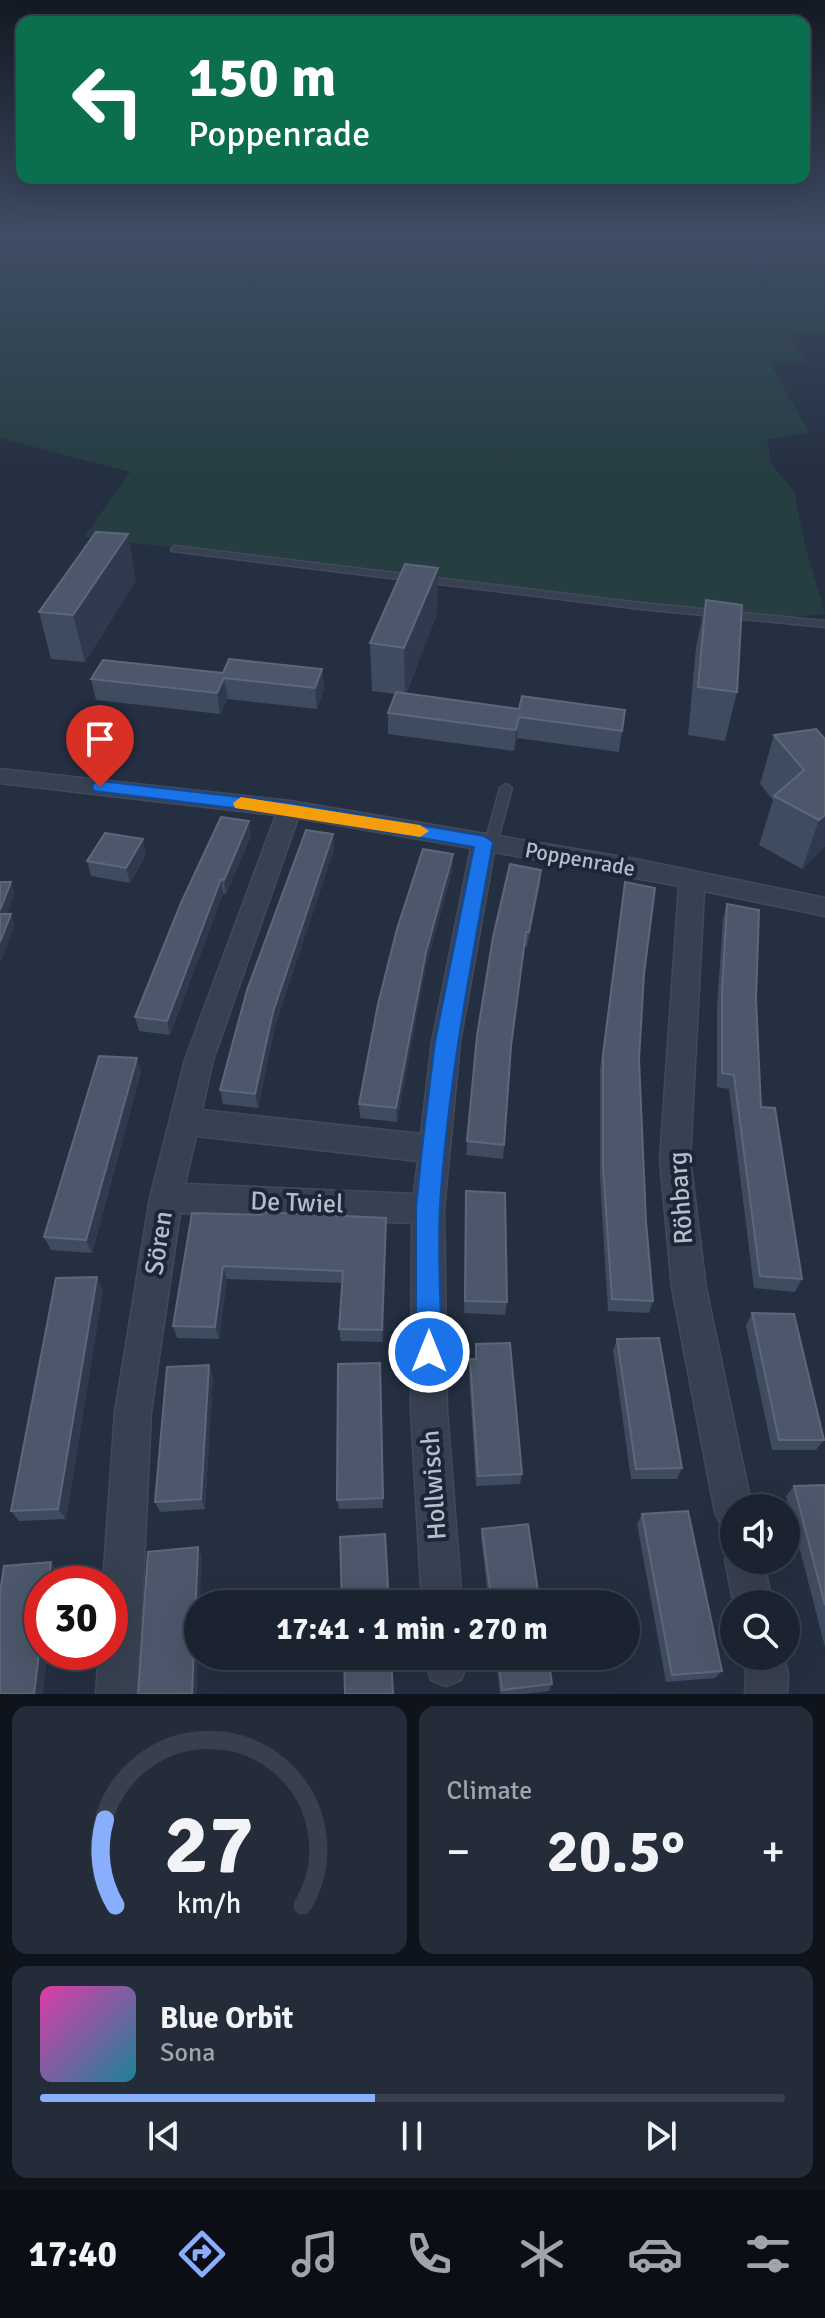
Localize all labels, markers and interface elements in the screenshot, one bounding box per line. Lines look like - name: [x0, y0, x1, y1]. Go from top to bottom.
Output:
- text: 150 m: [188, 43, 336, 112]
- icon: left: [56, 48, 160, 152]
- text: Poppenrade: [188, 112, 370, 157]
- pin: [66, 705, 134, 787]
- icon: arrive: [78, 717, 122, 761]
- street label: Poppenrade: [523, 836, 637, 882]
- street label: Röhbarg: [662, 1151, 700, 1245]
- street label: De Twiel: [250, 1185, 344, 1221]
- street label: Sören: [138, 1209, 180, 1277]
- position arrow: [387, 1310, 471, 1394]
- street label: Hollwisch: [414, 1429, 454, 1541]
- map controls: [720, 1494, 800, 1670]
- button: sound: [720, 1494, 800, 1574]
- speed limit sign: 30: [24, 1566, 128, 1670]
- button: search: [720, 1590, 800, 1670]
- text: 17:41 · 1 min · 270 m: [276, 1611, 548, 1648]
- text: Climate: [447, 1775, 532, 1807]
- text: 27: [164, 1794, 254, 1896]
- text: 20.5°: [547, 1815, 685, 1889]
- text: −: [447, 1825, 470, 1879]
- text: +: [761, 1825, 785, 1879]
- text: km/h: [177, 1886, 242, 1921]
- text: Blue Orbit: [160, 2000, 293, 2037]
- text: Sona: [160, 2037, 215, 2069]
- icon: previous: [142, 2114, 186, 2158]
- icon: pause: [390, 2114, 434, 2158]
- icon: next: [639, 2114, 683, 2158]
- icon: directions: [174, 2226, 230, 2282]
- icon: music: [287, 2226, 343, 2282]
- icon: phone: [401, 2226, 457, 2282]
- icon: climate: [514, 2226, 570, 2282]
- icon: car: [627, 2226, 683, 2282]
- icon: filters: [740, 2226, 796, 2282]
- text: 17:40: [29, 2232, 117, 2277]

